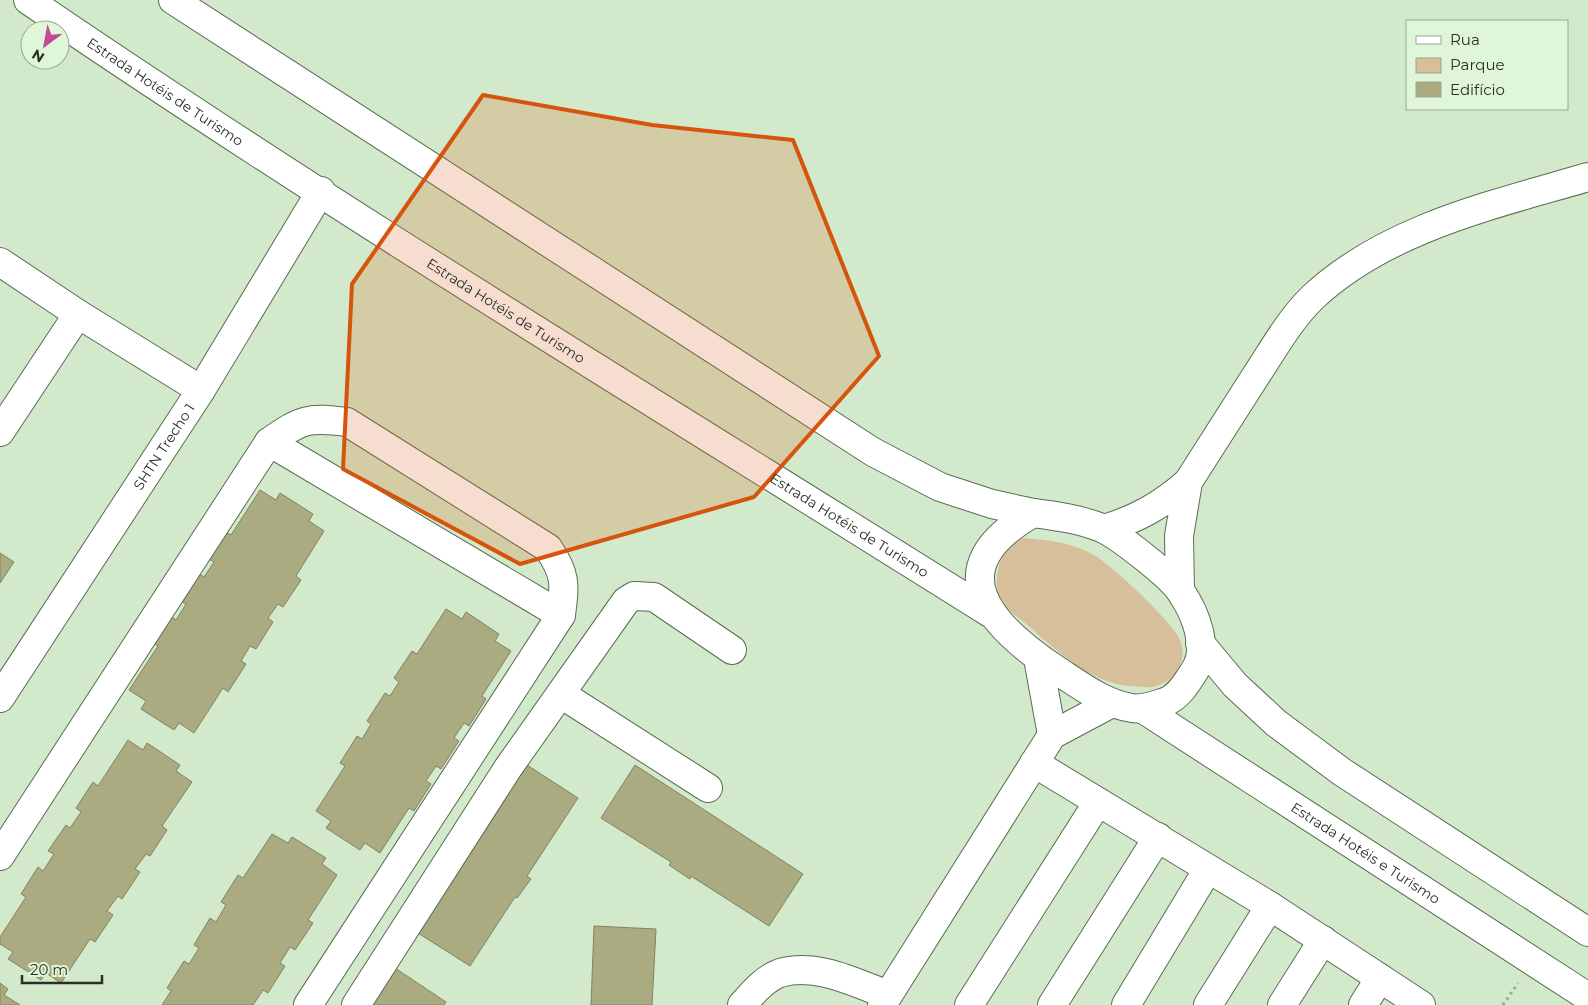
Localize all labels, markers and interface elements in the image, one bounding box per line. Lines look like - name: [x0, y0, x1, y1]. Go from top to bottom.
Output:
- north arrow: [20, 20, 70, 70]
- legend: [1406, 20, 1568, 110]
- text: Rua: [1450, 30, 1480, 49]
- street label: Estrada Hotéis de Turismo: [84, 34, 247, 150]
- text: N: [29, 45, 48, 67]
- text: Parque: [1450, 55, 1505, 74]
- text: Edifício: [1450, 80, 1505, 99]
- street label: Estrada Hotéis de Turismo: [423, 254, 588, 367]
- street label: SHTN Trecho 1: [129, 400, 199, 493]
- street label: Estrada Hotéis de Turismo: [767, 469, 932, 582]
- street label: Estrada Hotéis e Turismo: [1288, 798, 1444, 908]
- scale bar: [22, 952, 102, 984]
- text: 20 m: [30, 960, 68, 979]

